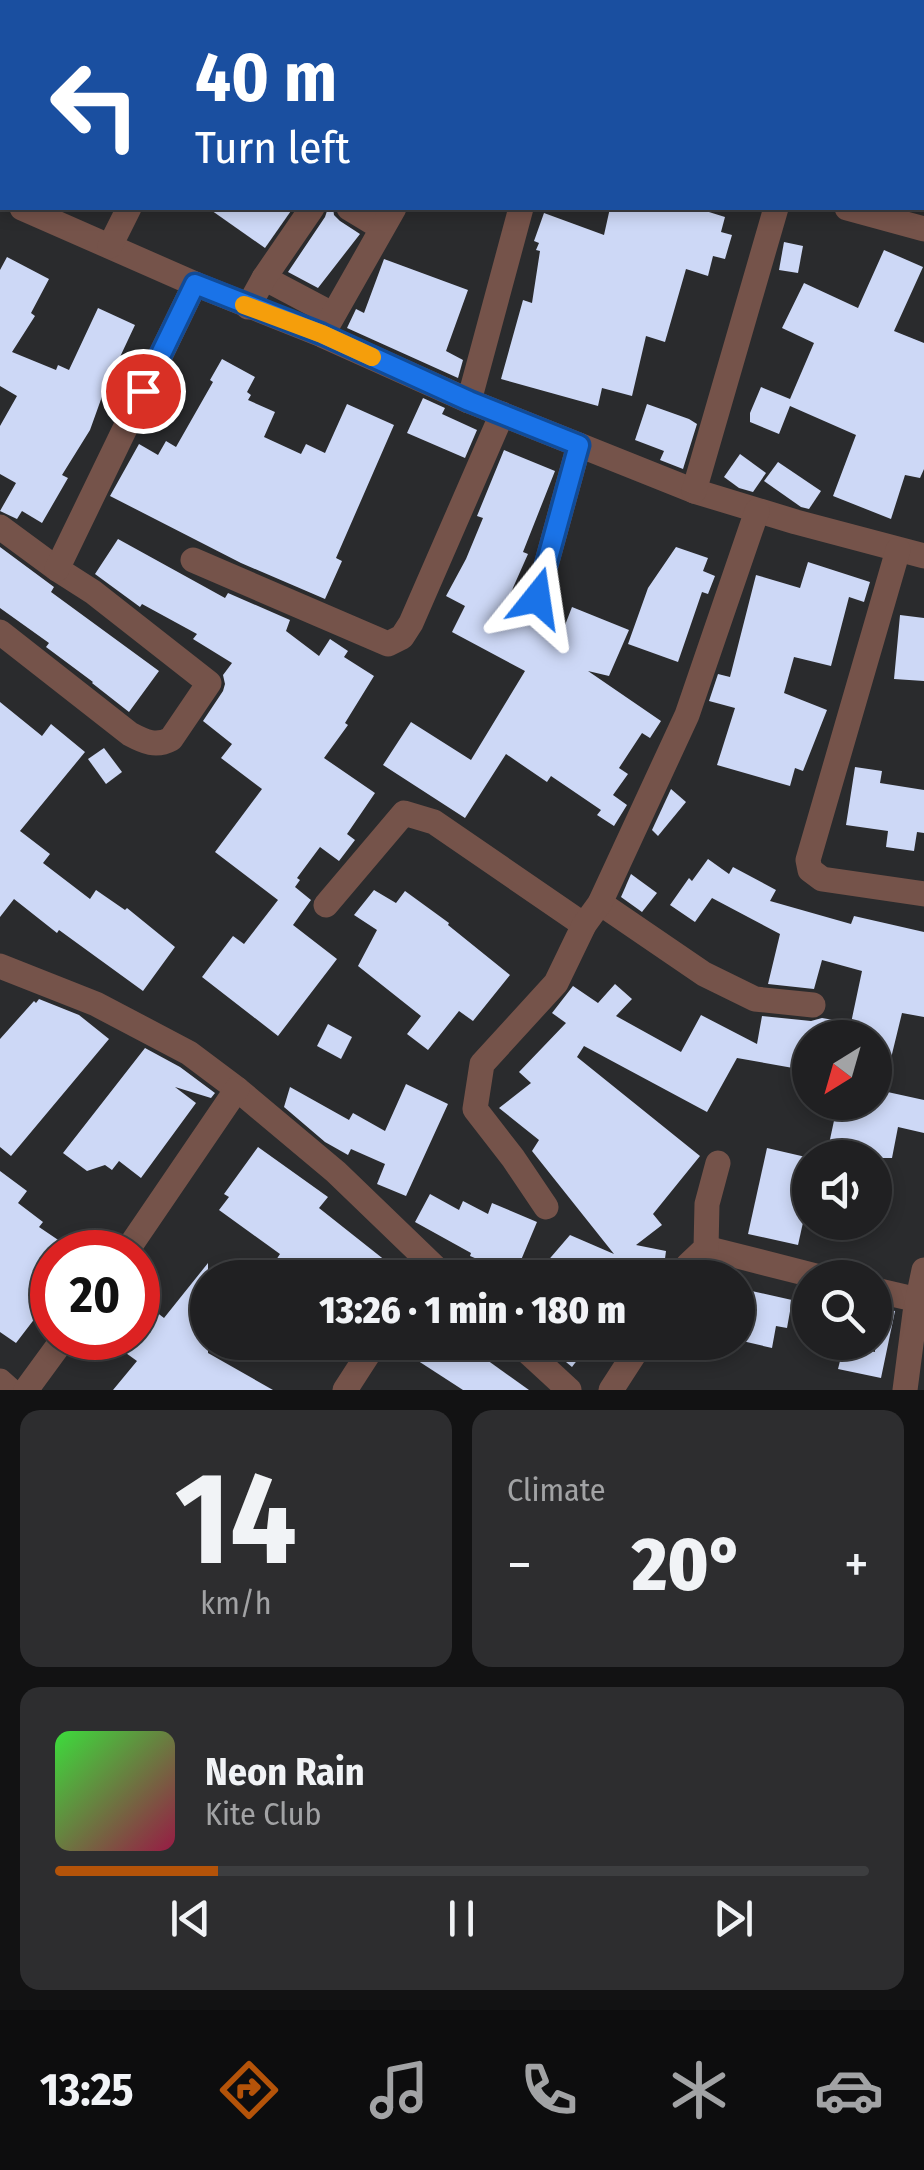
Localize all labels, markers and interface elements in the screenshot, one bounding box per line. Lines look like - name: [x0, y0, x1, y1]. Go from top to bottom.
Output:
- text: 40 m: [195, 36, 337, 120]
- icon: left: [30, 40, 160, 170]
- text: Turn left: [195, 121, 350, 175]
- pin: [101, 349, 186, 434]
- icon: arrive: [116, 364, 171, 419]
- position arrow: [485, 546, 589, 650]
- north arrow: [792, 1020, 892, 1120]
- map controls: [792, 1020, 892, 1360]
- button: sound: [792, 1140, 892, 1240]
- speed limit sign: 20: [30, 1230, 160, 1360]
- button: search: [792, 1260, 892, 1360]
- text: 13:26 · 1 min · 180 m: [319, 1287, 626, 1333]
- text: 14: [175, 1441, 297, 1597]
- text: Climate: [507, 1471, 606, 1509]
- text: 20°: [632, 1520, 744, 1610]
- text: −: [507, 1532, 532, 1598]
- text: +: [844, 1532, 869, 1598]
- text: km/h: [200, 1584, 272, 1622]
- text: Neon Rain: [205, 1749, 365, 1795]
- text: Kite Club: [205, 1795, 321, 1833]
- icon: previous: [163, 1891, 218, 1946]
- icon: pause: [434, 1891, 489, 1946]
- icon: next: [706, 1891, 761, 1946]
- icon: directions: [214, 2055, 284, 2125]
- icon: music: [364, 2055, 434, 2125]
- icon: phone: [514, 2055, 584, 2125]
- icon: climate: [664, 2055, 734, 2125]
- icon: car: [814, 2055, 884, 2125]
- text: 13:25: [40, 2063, 134, 2117]

